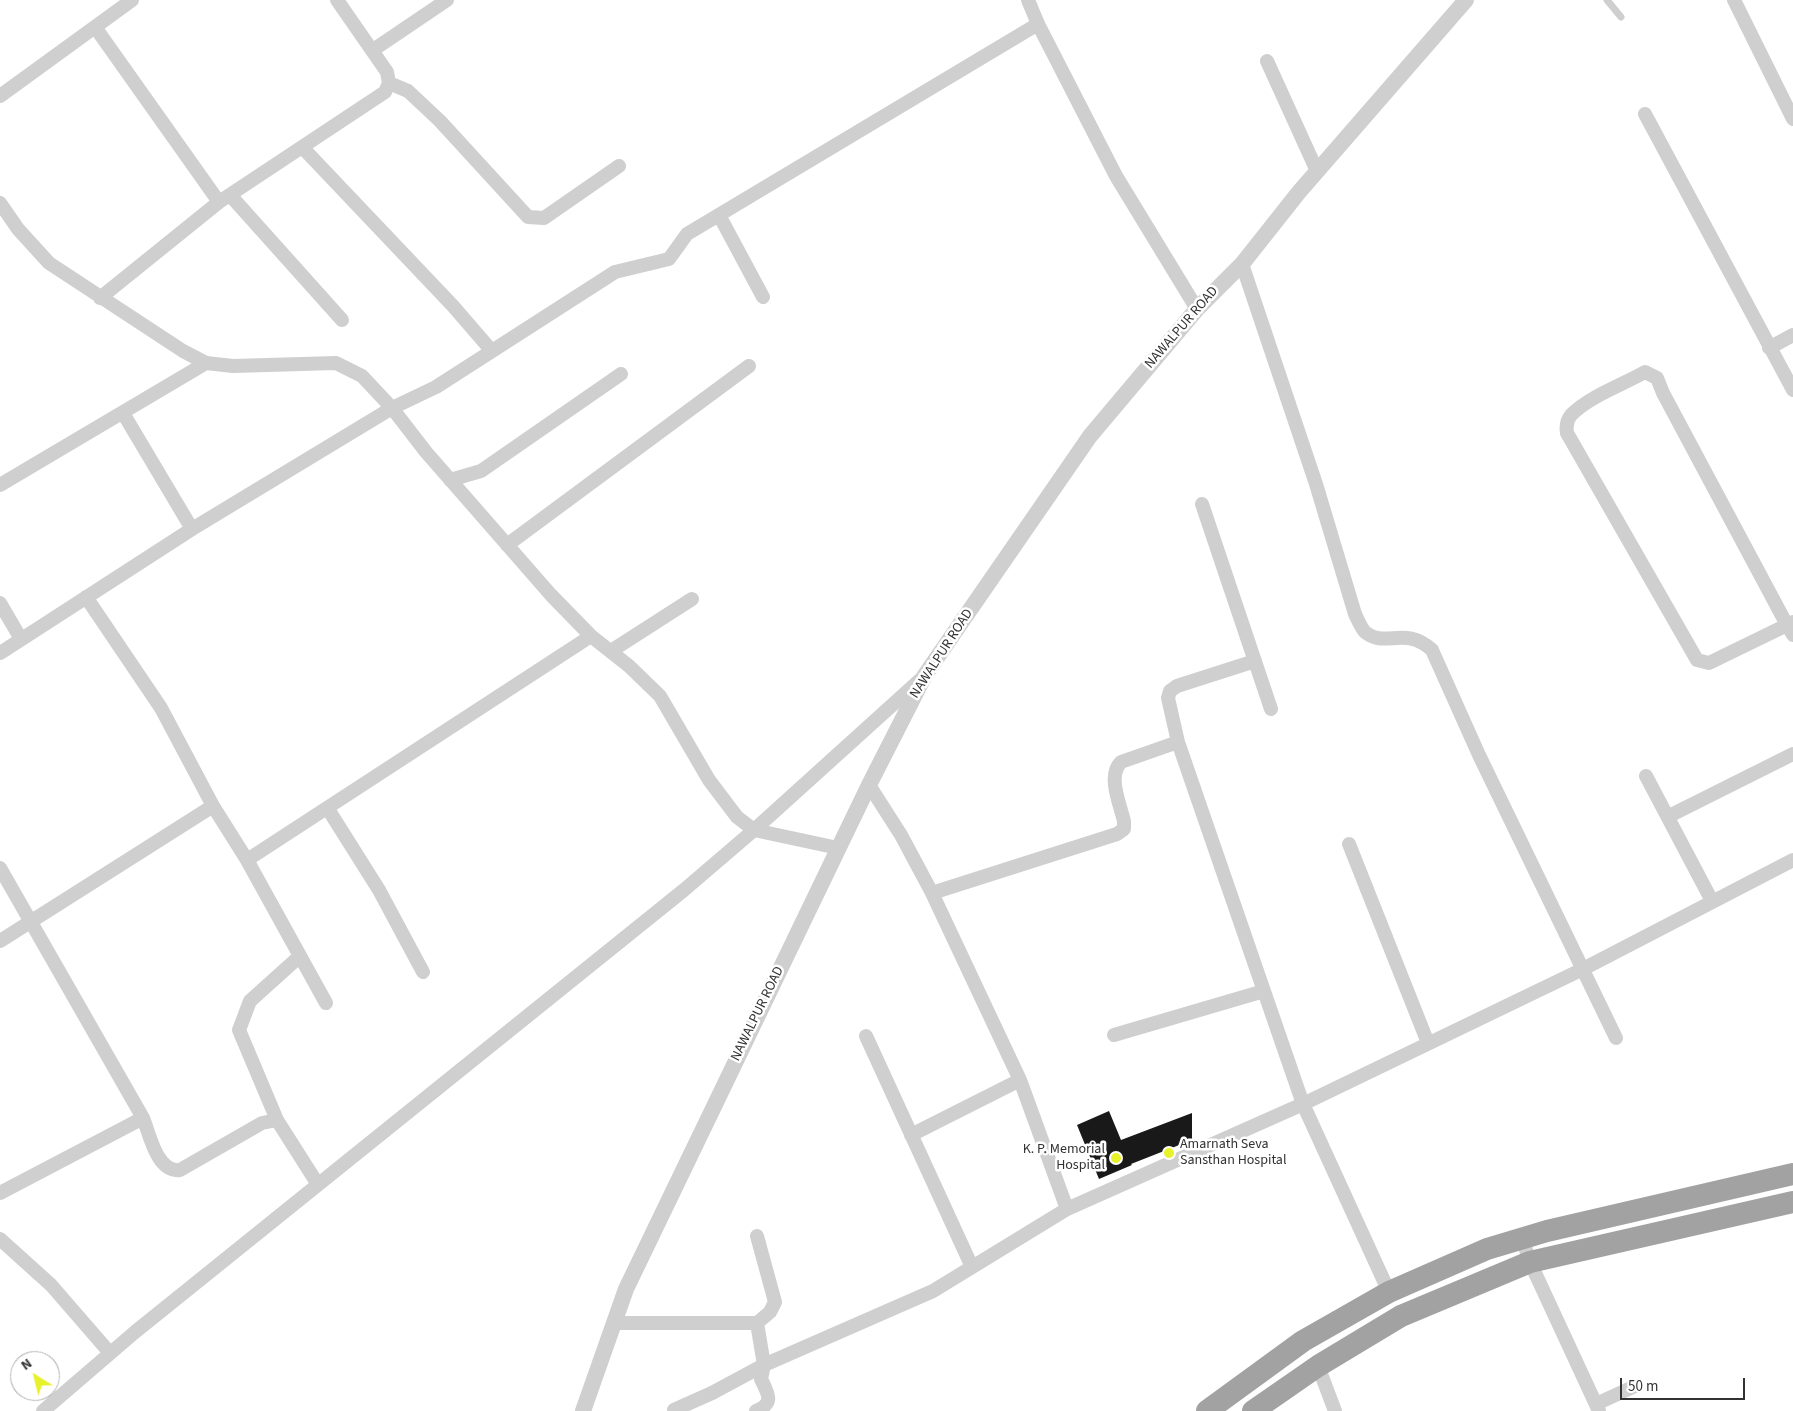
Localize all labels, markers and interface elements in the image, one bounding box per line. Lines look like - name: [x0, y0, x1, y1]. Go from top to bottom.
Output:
- street label: NAWALPUR ROAD: [1142, 284, 1222, 372]
- street label: NAWALPUR ROAD: [907, 606, 977, 702]
- street label: NAWALPUR ROAD: [728, 964, 788, 1064]
- place label: Amarnath Seva Sansthan Hospital: [1180, 1137, 1286, 1170]
- place label: K. P. Memorial Hospital: [1023, 1142, 1105, 1174]
- marker: Amarnath Seva Sansthan Hospital: [1162, 1146, 1176, 1160]
- marker: K. P. Memorial Hospital: [1109, 1151, 1123, 1165]
- north arrow: [10, 1351, 60, 1401]
- text: N: [17, 1354, 36, 1376]
- scale bar: [1623, 1368, 1748, 1400]
- text: 50 m: [1628, 1376, 1658, 1397]

